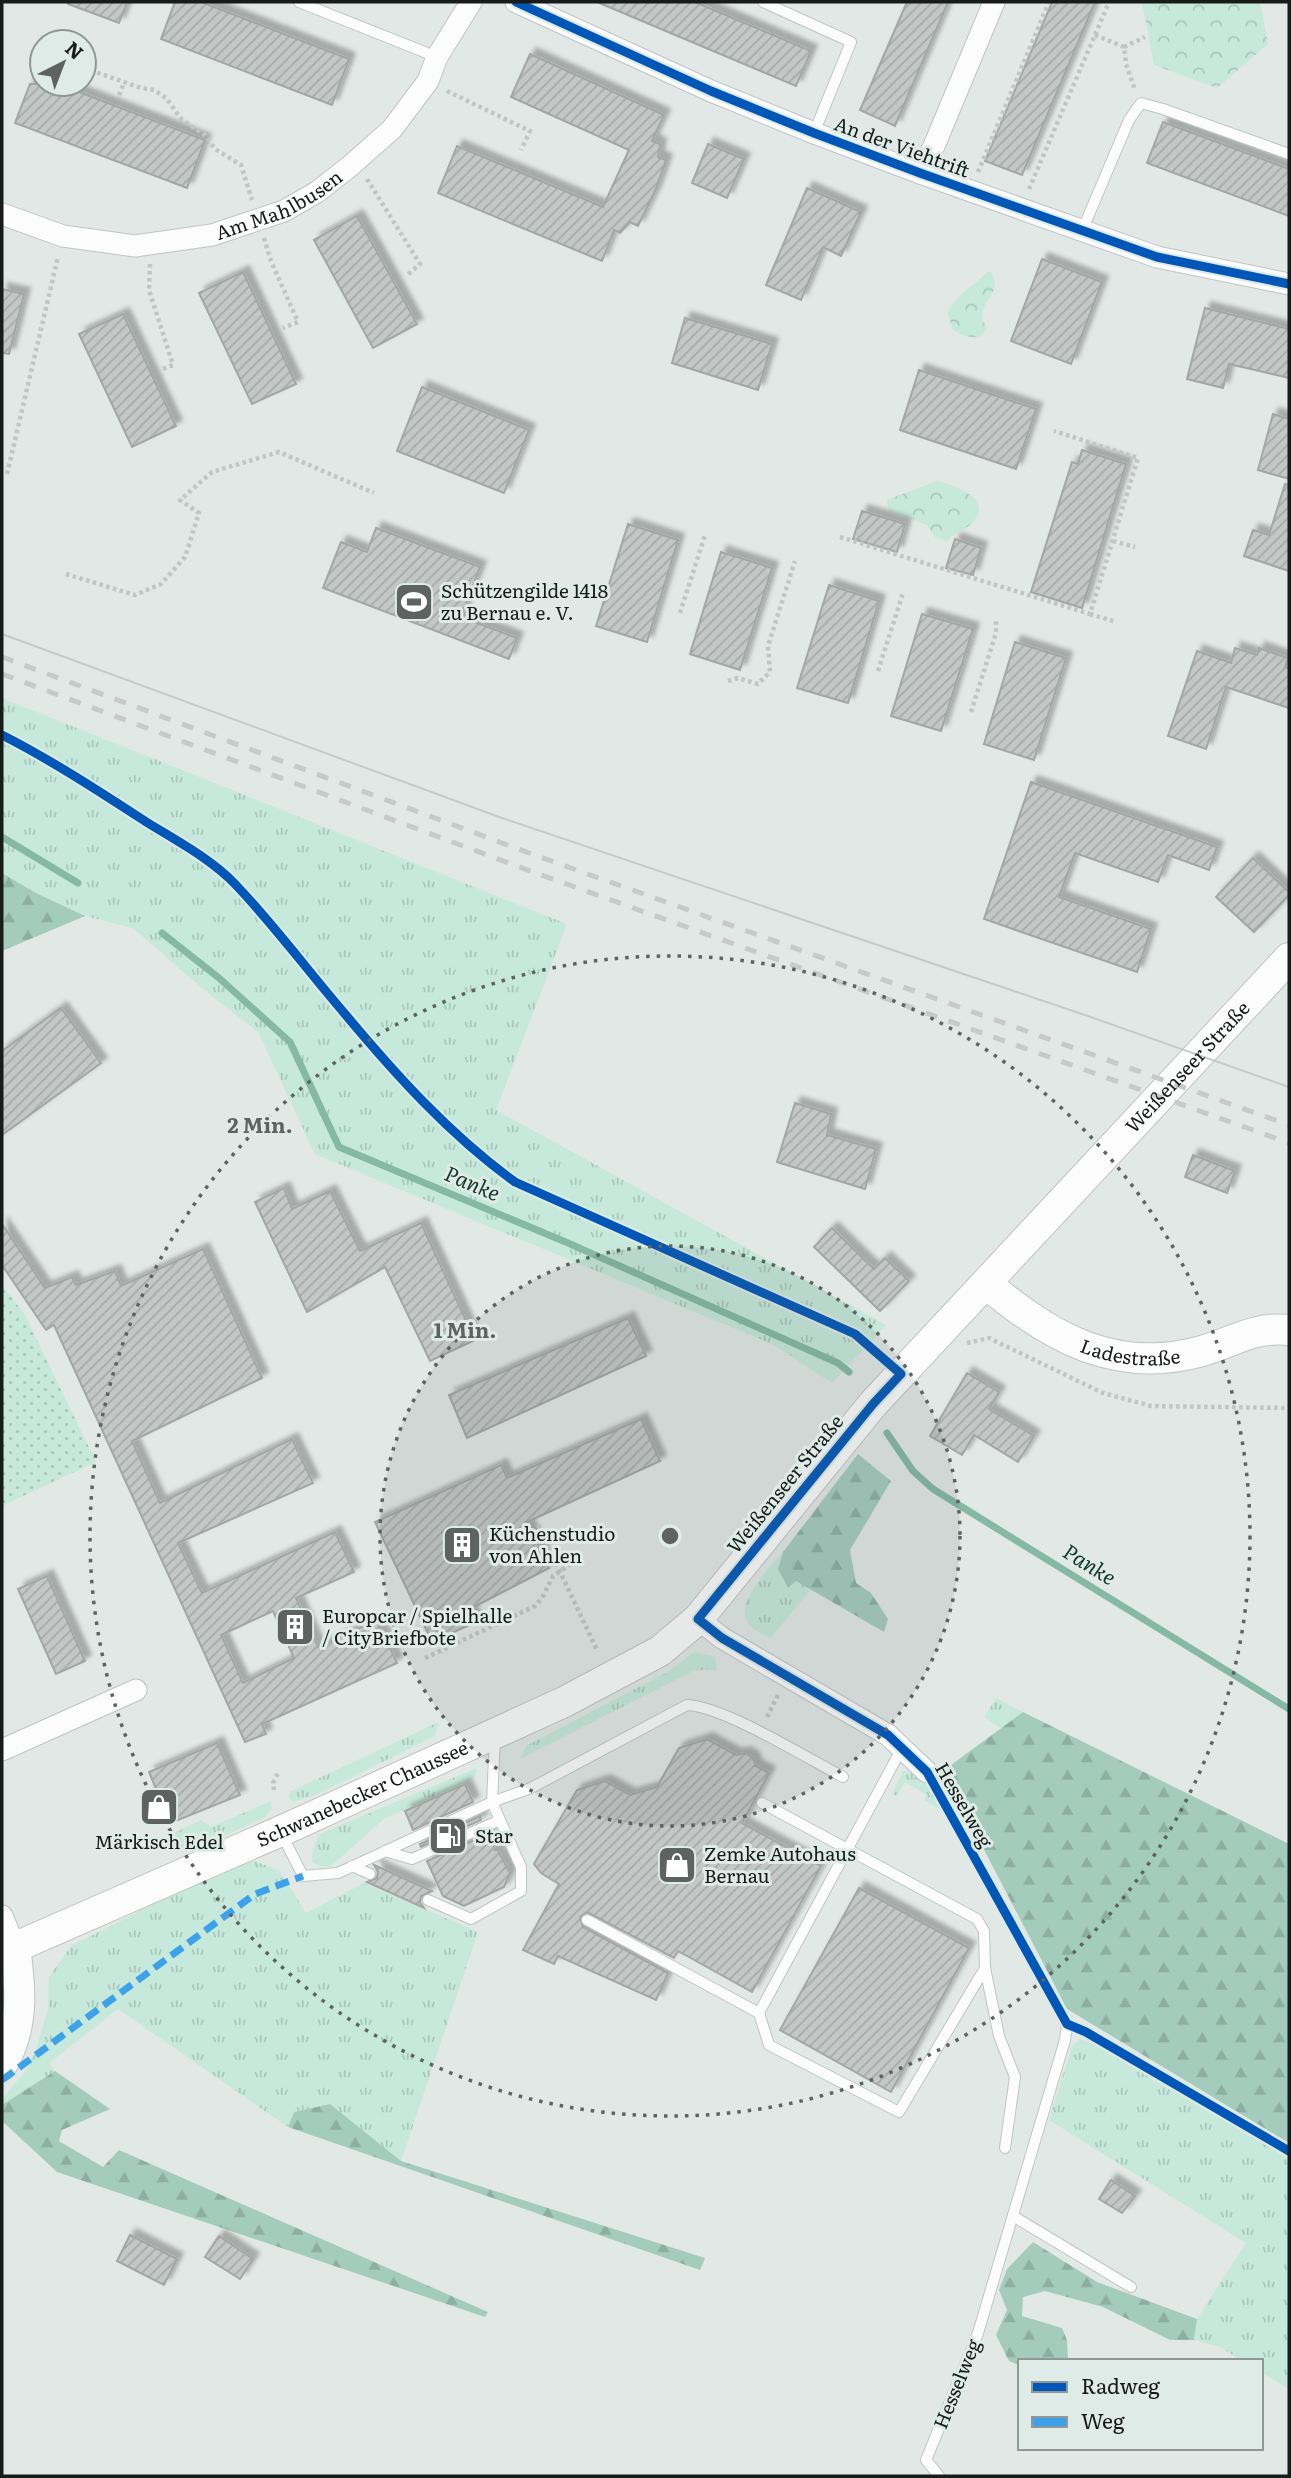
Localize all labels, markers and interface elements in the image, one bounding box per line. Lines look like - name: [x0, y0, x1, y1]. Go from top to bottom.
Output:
- north arrow: [28, 28, 98, 98]
- text: N: [60, 34, 90, 65]
- street label: An der Viehtrift: [831, 109, 974, 184]
- street label: Am Mahlbusen: [212, 162, 348, 246]
- place label: Schützengilde 1418 zu Bernau e. V.: [441, 576, 608, 626]
- sports icon: Schützengilde 1418 zu Bernau e. V.: [393, 581, 435, 623]
- street label: Weißenseer Straße: [1118, 994, 1255, 1139]
- text: 2 Min.: [227, 1108, 293, 1139]
- water label: Panke: [440, 1156, 505, 1207]
- text: 1 Min.: [434, 1313, 496, 1344]
- street label: Ladestraße: [1077, 1331, 1182, 1372]
- street label: Weißenseer Straße: [719, 1408, 849, 1559]
- place label: Küchenstudio von Ahlen: [489, 1519, 615, 1569]
- building icon: Küchenstudio von Ahlen: [441, 1524, 483, 1566]
- centre of rings: [658, 1524, 682, 1548]
- water label: Panke: [1058, 1534, 1123, 1591]
- place label: Europcar / Spielhalle / CityBriefbote: [322, 1601, 512, 1651]
- building icon: Europcar / Spielhalle / CityBriefbote: [274, 1606, 316, 1648]
- street label: Schwanebecker Chaussee: [252, 1733, 472, 1853]
- street label: Hesselweg: [929, 1756, 1001, 1853]
- shop icon: Märkisch Edel: [138, 1786, 180, 1828]
- fuel station icon: Star: [427, 1815, 469, 1857]
- place label: Star: [475, 1821, 513, 1849]
- place label: Märkisch Edel: [94, 1827, 224, 1855]
- place label: Zemke Autohaus Bernau: [704, 1839, 856, 1889]
- shop icon: Zemke Autohaus Bernau: [656, 1844, 698, 1886]
- street label: Hesselweg: [925, 2334, 987, 2433]
- legend: [1018, 2359, 1263, 2450]
- text: Radweg: [1081, 2369, 1160, 2400]
- text: Weg: [1081, 2404, 1125, 2435]

